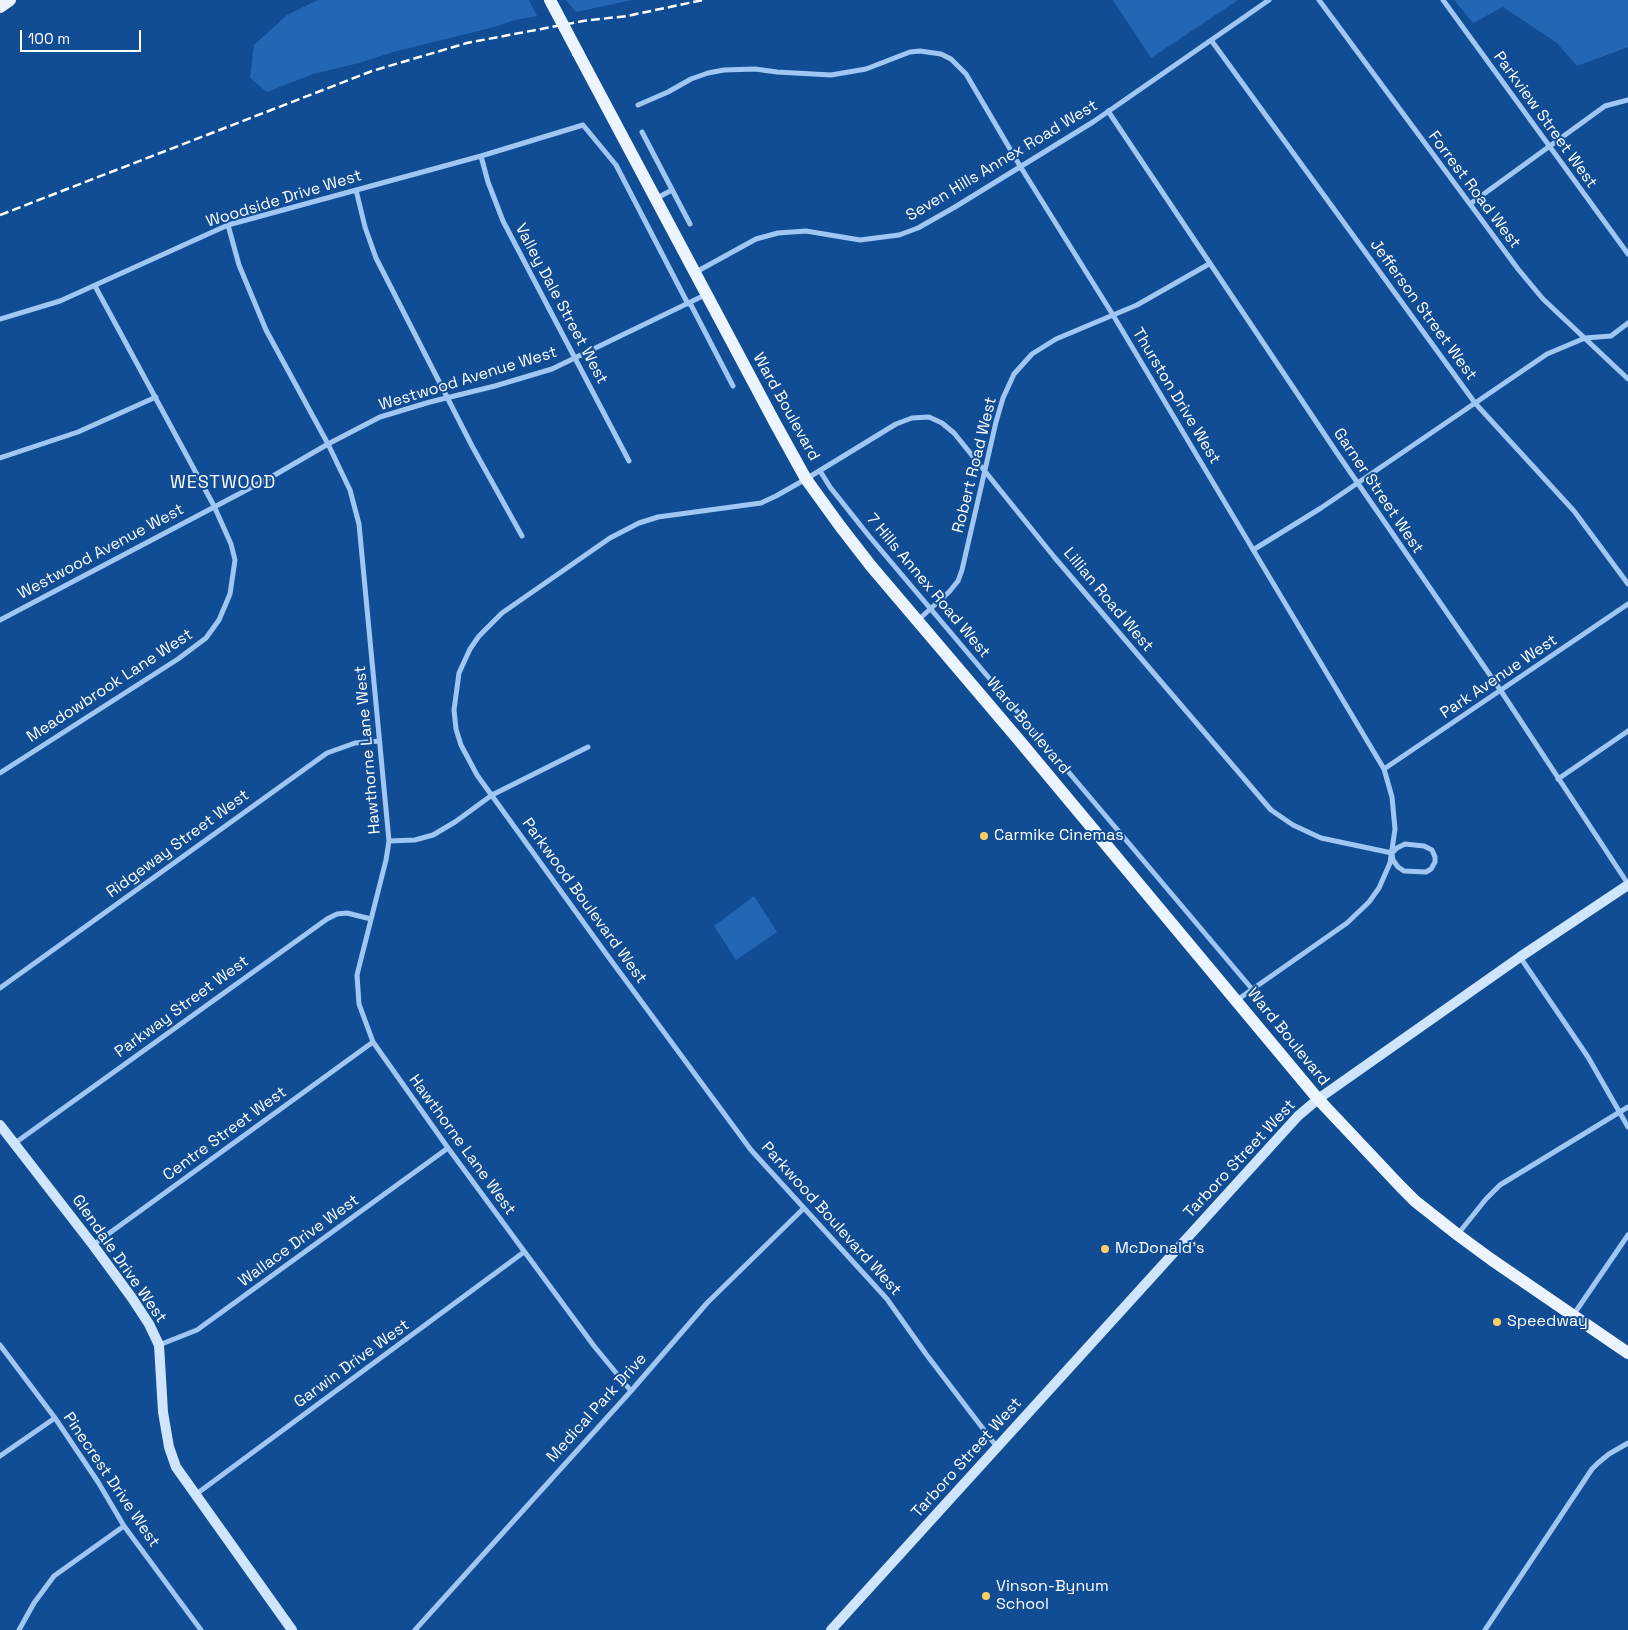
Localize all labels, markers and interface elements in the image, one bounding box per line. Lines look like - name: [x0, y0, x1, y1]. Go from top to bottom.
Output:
- scale bar: [22, 20, 144, 52]
- text: 100 m: [28, 29, 70, 48]
- street label: Parkview Street West: [1489, 48, 1601, 192]
- street label: Seven Hills Annex Road West: [903, 96, 1101, 226]
- street label: Forrest Road West: [1424, 128, 1524, 252]
- street label: Woodside Drive West: [204, 166, 364, 232]
- street label: Valley Dale Street West: [511, 220, 611, 388]
- street label: Jefferson Street West: [1365, 236, 1481, 384]
- street label: Thurston Drive West: [1128, 325, 1224, 467]
- street label: Westwood Avenue West: [377, 343, 559, 415]
- street label: Ward Boulevard: [748, 350, 824, 464]
- street label: Robert Road West: [949, 395, 1001, 535]
- street label: Garner Street West: [1329, 425, 1427, 557]
- district label: WESTWOOD: [169, 472, 277, 494]
- street label: Westwood Avenue West: [15, 500, 187, 604]
- street label: 7 Hills Annex Road West: [862, 510, 994, 662]
- street label: Lillian Road West: [1059, 544, 1157, 656]
- street label: Meadowbrook Lane West: [23, 625, 197, 747]
- street label: Park Avenue West: [1437, 631, 1561, 723]
- street label: Hawthorne Lane West: [351, 665, 385, 835]
- street label: Ward Boulevard: [982, 674, 1074, 778]
- street label: Ridgeway Street West: [103, 786, 253, 902]
- street label: Parkwood Boulevard West: [517, 814, 651, 988]
- place label: Carmike Cinemas: [994, 826, 1124, 846]
- marker: Carmike Cinemas: [978, 830, 990, 842]
- street label: Parkway Street West: [111, 952, 253, 1062]
- street label: Ward Boulevard: [1243, 984, 1333, 1090]
- street label: Hawthorne Lane West: [405, 1071, 519, 1219]
- street label: Centre Street West: [160, 1083, 290, 1185]
- street label: Tarboro Street West: [1180, 1096, 1300, 1222]
- street label: Parkwood Boulevard West: [757, 1138, 905, 1300]
- street label: Glendale Drive West: [68, 1191, 170, 1327]
- street label: Wallace Drive West: [235, 1191, 363, 1291]
- place label: McDonald's: [1115, 1239, 1205, 1259]
- marker: McDonald's: [1099, 1243, 1111, 1255]
- place label: Speedway: [1507, 1312, 1588, 1332]
- street label: Garwin Drive West: [291, 1316, 413, 1412]
- marker: Speedway: [1491, 1316, 1503, 1328]
- street label: Medical Park Drive: [543, 1350, 651, 1466]
- street label: Tarboro Street West: [908, 1394, 1026, 1522]
- street label: Pinecrest Drive West: [59, 1409, 163, 1551]
- place label: Vinson-Bynum School: [996, 1577, 1109, 1615]
- marker: Vinson-Bynum School: [980, 1590, 992, 1602]

